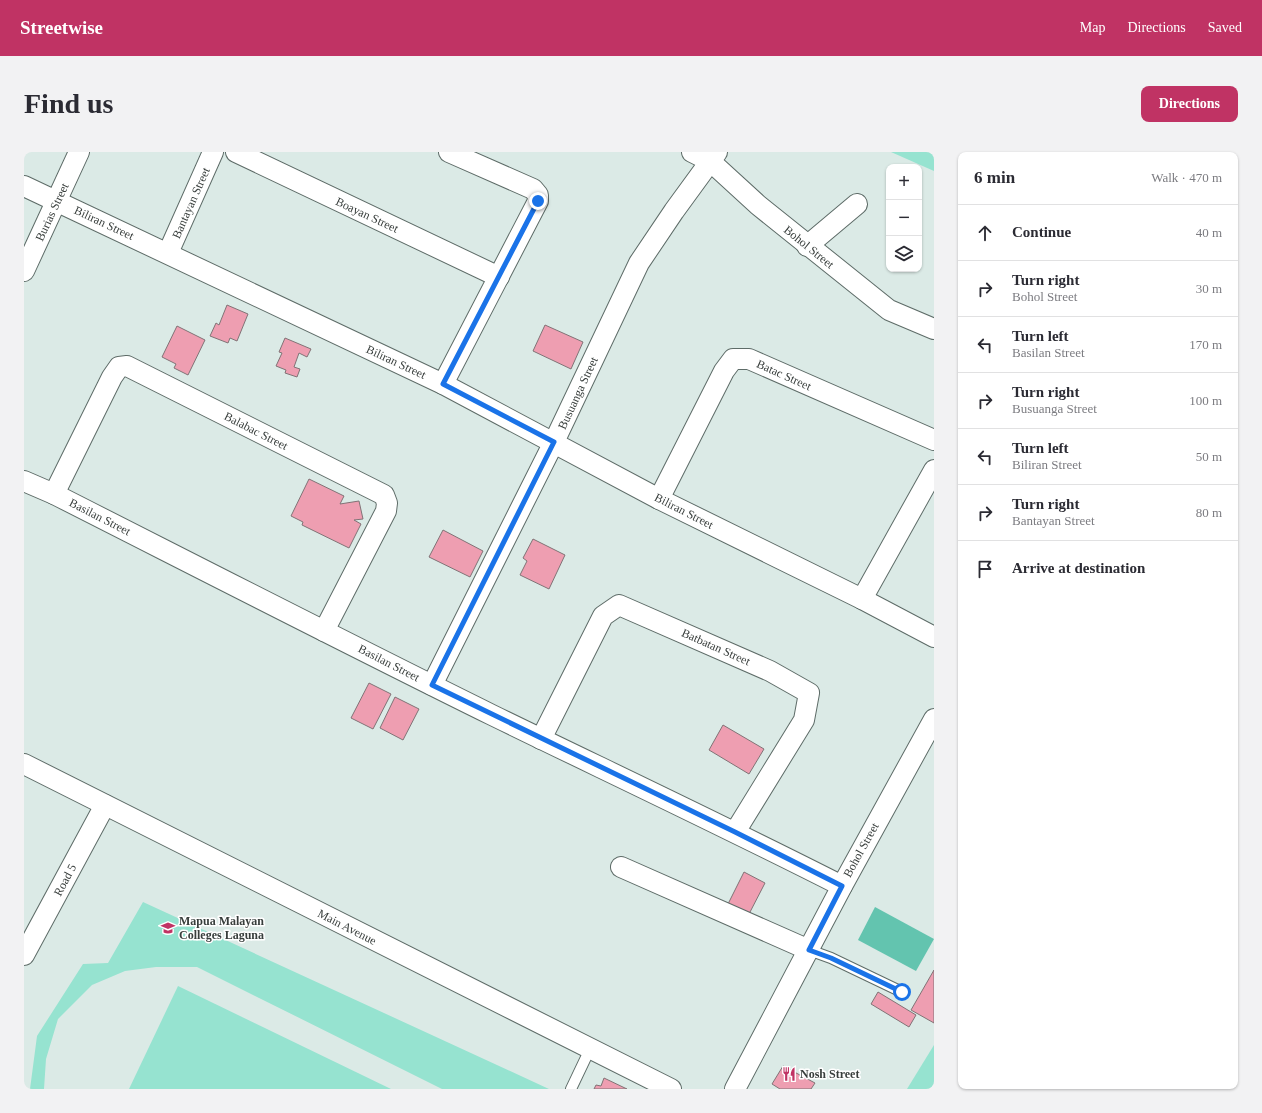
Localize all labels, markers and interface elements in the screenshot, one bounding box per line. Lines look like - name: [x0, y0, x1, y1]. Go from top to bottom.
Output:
- text: Streetwise: [20, 17, 103, 38]
- text: Map: [1080, 20, 1105, 35]
- text: Directions: [1127, 20, 1186, 35]
- text: Saved: [1208, 20, 1242, 35]
- button: Directions: [1141, 86, 1238, 122]
- text: Find us: [24, 88, 114, 119]
- map controls: [886, 164, 922, 272]
- button: +: [886, 164, 922, 200]
- street label: Bantayan Street: [169, 165, 213, 241]
- text: 6 min: [974, 168, 1015, 187]
- text: Walk · 470 m: [1151, 170, 1222, 185]
- street label: Burias Street: [32, 180, 72, 243]
- route end: [529, 192, 547, 210]
- street label: Boayan Street: [333, 194, 401, 236]
- button: −: [886, 200, 922, 236]
- street label: Biliran Street: [72, 203, 137, 243]
- icon: ahead: [974, 222, 996, 244]
- street label: Bohol Street: [781, 223, 837, 272]
- text: Continue: [1012, 224, 1071, 240]
- text: 40 m: [1196, 225, 1222, 240]
- button: layers: [886, 236, 922, 272]
- text: Turn right: [1012, 272, 1079, 288]
- icon: right: [974, 278, 996, 300]
- text: 30 m: [1196, 281, 1222, 296]
- text: Bohol Street: [1012, 289, 1077, 304]
- text: Turn left: [1012, 328, 1069, 344]
- icon: left: [974, 334, 996, 356]
- text: 170 m: [1189, 337, 1222, 352]
- street label: Biliran Street: [364, 342, 429, 382]
- text: Basilan Street: [1012, 345, 1085, 360]
- street label: Busuanga Street: [555, 354, 601, 431]
- street label: Batac Street: [755, 357, 814, 394]
- text: Turn right: [1012, 384, 1079, 400]
- icon: right: [974, 390, 996, 412]
- text: 100 m: [1189, 393, 1222, 408]
- text: Busuanga Street: [1012, 401, 1097, 416]
- street label: Balabac Street: [222, 409, 291, 453]
- text: Turn left: [1012, 440, 1069, 456]
- icon: left: [974, 446, 996, 468]
- text: 50 m: [1196, 449, 1222, 464]
- text: Biliran Street: [1012, 457, 1082, 472]
- street label: Biliran Street: [652, 490, 716, 532]
- street label: Basilan Street: [67, 496, 134, 539]
- text: Turn right: [1012, 496, 1079, 512]
- icon: right: [974, 502, 996, 524]
- text: 80 m: [1196, 505, 1222, 520]
- text: Bantayan Street: [1012, 513, 1095, 528]
- icon: arrive: [974, 558, 996, 580]
- text: Arrive at destination: [1012, 560, 1145, 576]
- street label: Batbatan Street: [680, 626, 753, 669]
- street label: Basilan Street: [356, 642, 423, 685]
- street label: Bohol Street: [840, 820, 882, 880]
- street label: Road 5: [51, 862, 79, 898]
- street label: Main Avenue: [315, 906, 379, 948]
- place label: Mapua Malayan Colleges Laguna: [179, 914, 264, 942]
- school or university icon: Mapua Malayan Colleges Laguna: [160, 920, 176, 936]
- route start: [893, 983, 911, 1001]
- restaurant icon: Nosh Street: [781, 1066, 797, 1082]
- place label: Nosh Street: [800, 1067, 859, 1081]

